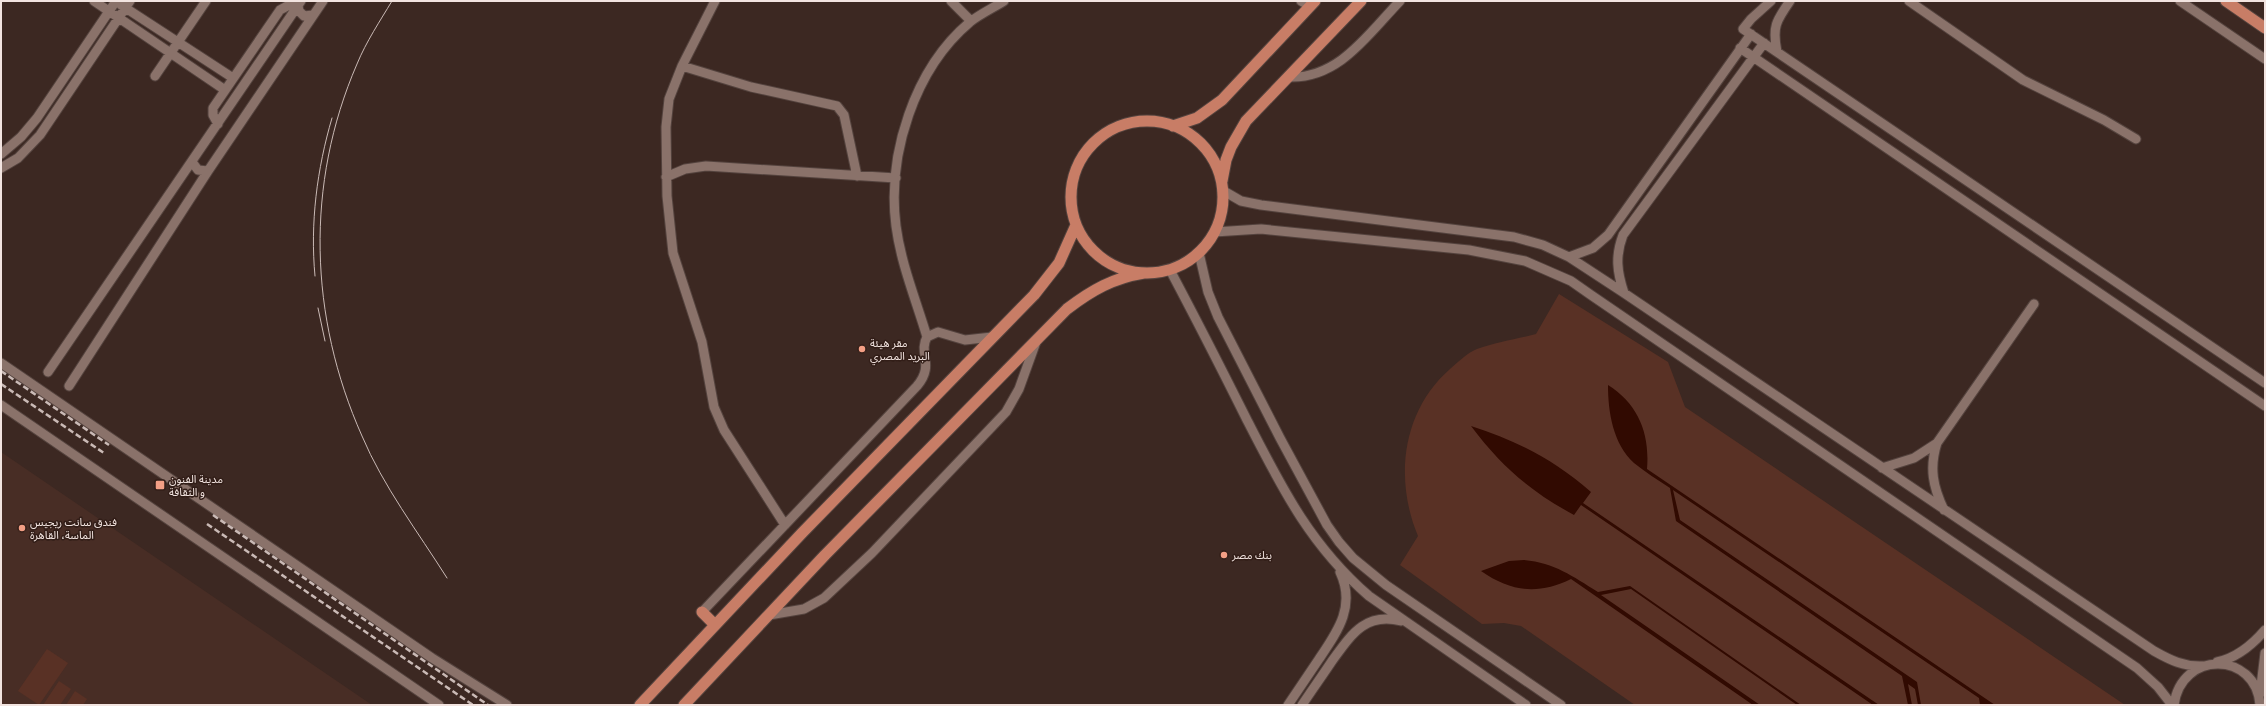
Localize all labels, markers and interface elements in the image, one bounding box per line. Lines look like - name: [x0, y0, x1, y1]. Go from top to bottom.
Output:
- place label: مقر هيئة البريد المصري: [870, 337, 930, 366]
- marker: مقر هيئة البريد المصري: [857, 344, 867, 354]
- place label: مدينة الفنون و الثقافة: [169, 473, 223, 499]
- marker: مدينة الفنون و الثقافة: [154, 479, 166, 491]
- place label: فندق سانت ريجيس الماسة، القاهرة: [30, 516, 117, 542]
- marker: فندق سانت ريجيس الماسة، القاهرة: [17, 523, 27, 533]
- place label: بنك مصر: [1231, 549, 1272, 562]
- marker: بنك مصر: [1219, 550, 1229, 560]

